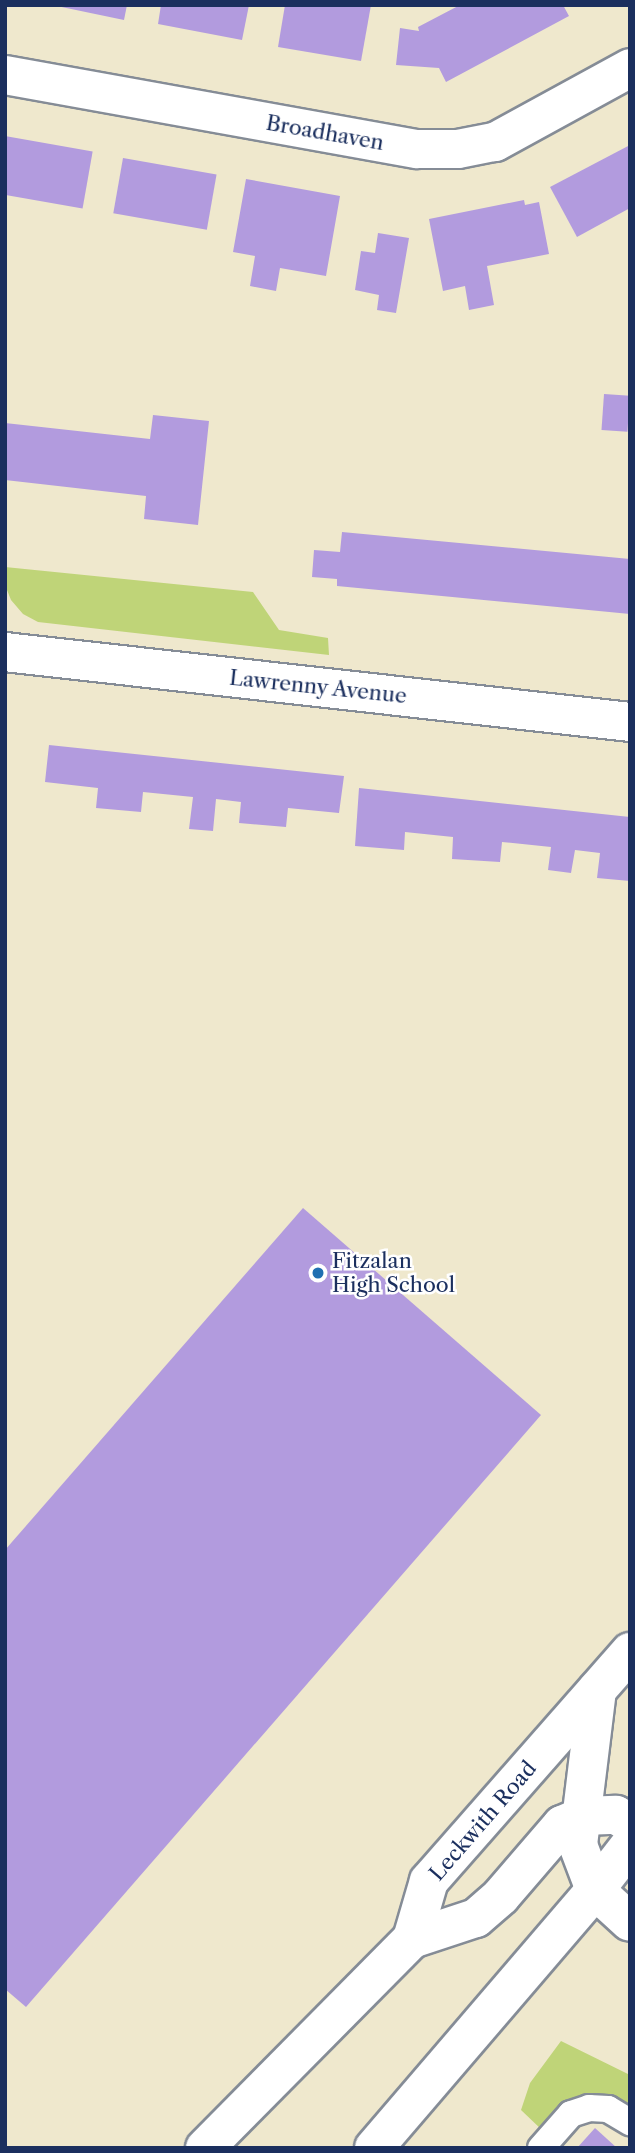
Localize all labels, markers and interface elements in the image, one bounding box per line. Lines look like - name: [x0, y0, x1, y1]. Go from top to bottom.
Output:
- street label: Broadhaven: [264, 110, 386, 156]
- street label: Lawrenny Avenue: [227, 665, 409, 709]
- place label: Fitzalan High School: [332, 1248, 455, 1298]
- marker: Fitzalan High School: [310, 1265, 326, 1281]
- street label: Leckwith Road: [424, 1756, 542, 1886]

